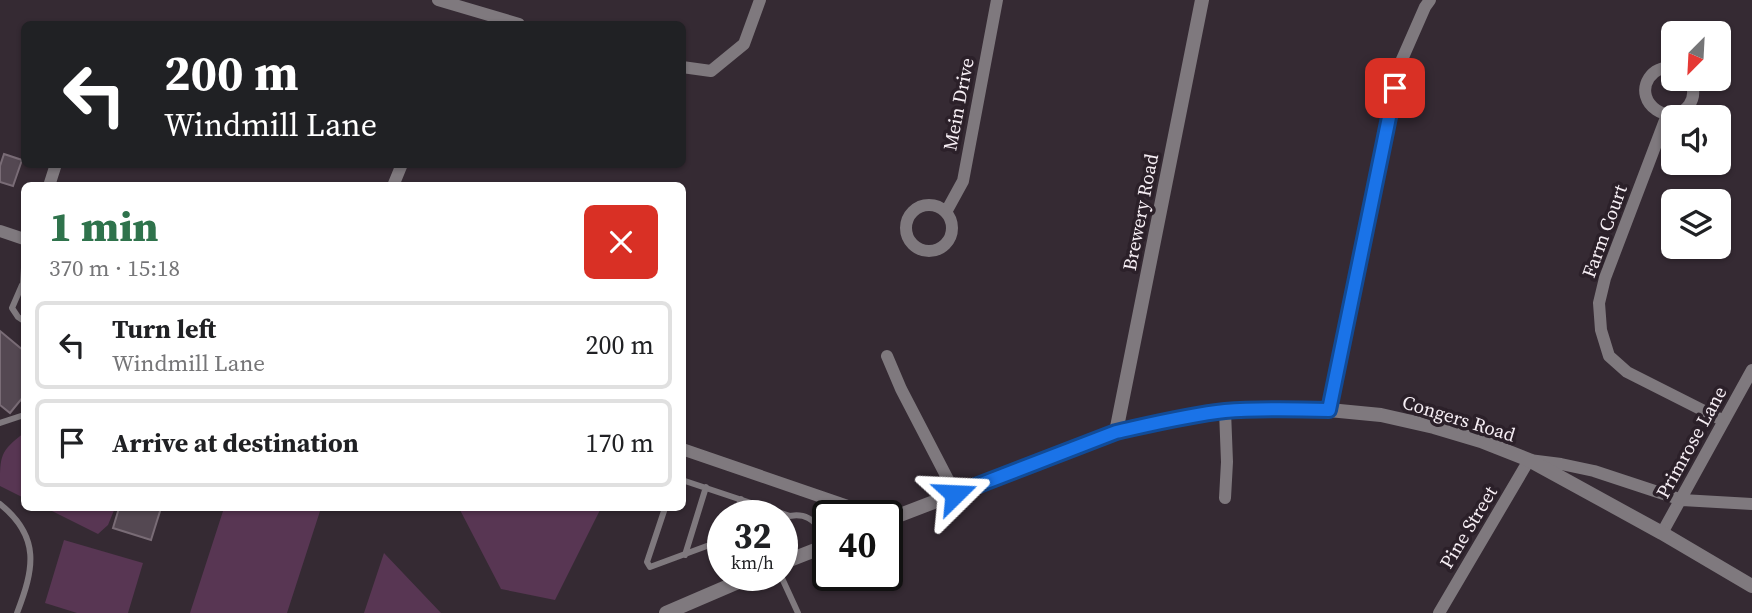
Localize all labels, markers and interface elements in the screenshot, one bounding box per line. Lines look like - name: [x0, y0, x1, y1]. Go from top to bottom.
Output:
- north arrow: [1661, 21, 1731, 91]
- map controls: [1661, 21, 1731, 259]
- text: 200 m: [164, 39, 299, 106]
- icon: left: [49, 49, 140, 140]
- street label: Mein Drive: [936, 55, 980, 153]
- pin: [1365, 58, 1425, 118]
- icon: arrive: [1376, 69, 1414, 107]
- text: Windmill Lane: [164, 103, 377, 147]
- button: sound: [1661, 105, 1731, 175]
- street label: Brewery Road: [1116, 151, 1164, 273]
- street label: Farm Court: [1575, 180, 1633, 281]
- button: layers: [1661, 189, 1731, 259]
- text: 1 min: [49, 197, 159, 255]
- button: close: [584, 205, 658, 279]
- text: 370 m · 15:18: [49, 252, 180, 284]
- text: Turn left: [112, 311, 216, 347]
- icon: left: [53, 326, 91, 364]
- text: 200 m: [586, 327, 654, 363]
- text: Windmill Lane: [112, 347, 265, 379]
- street label: Primrose Lane: [1649, 381, 1733, 503]
- street label: Congers Road: [1399, 388, 1519, 448]
- icon: arrive: [53, 424, 91, 462]
- text: Arrive at destination: [112, 425, 359, 461]
- text: 170 m: [586, 425, 654, 461]
- position arrow: [918, 457, 992, 531]
- street label: Pine Street: [1433, 480, 1503, 573]
- speed limit sign: 40: [812, 500, 903, 591]
- text: 32: [734, 512, 771, 560]
- text: km/h: [731, 550, 774, 575]

